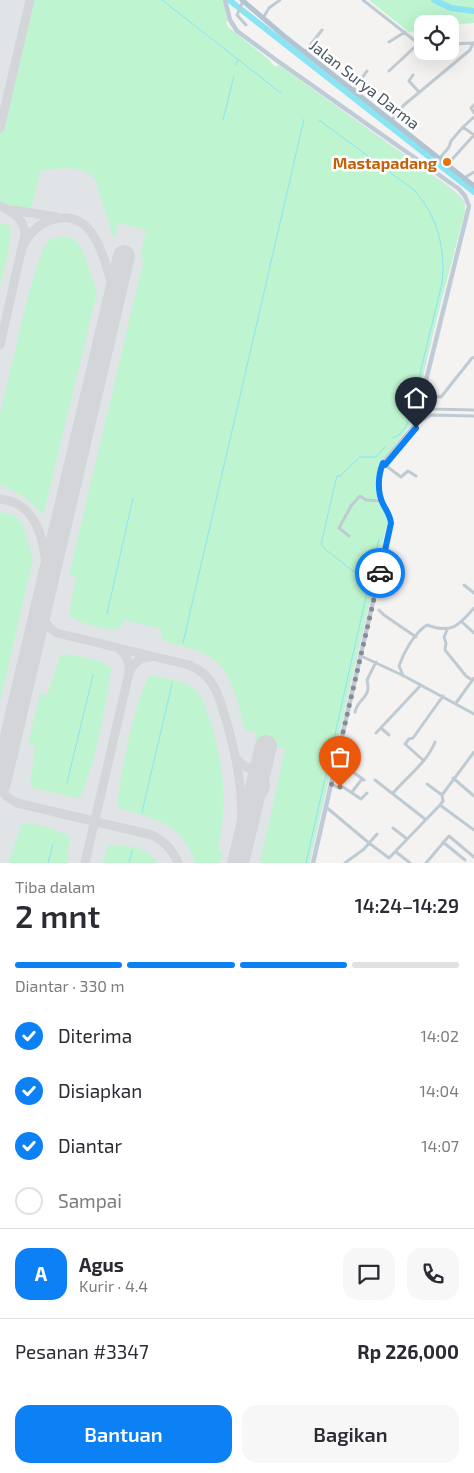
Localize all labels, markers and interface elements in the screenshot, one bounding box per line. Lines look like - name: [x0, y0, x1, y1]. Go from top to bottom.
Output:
- map controls: [414, 15, 459, 60]
- button: locate: [414, 15, 459, 60]
- street label: Jalan Surya Darma: [306, 35, 424, 133]
- place label: Mastapadang: [333, 153, 438, 172]
- marker: Mastapadang: [441, 156, 453, 168]
- pin: [395, 377, 437, 428]
- icon: home: [402, 384, 430, 412]
- courier: [355, 548, 405, 598]
- icon: car: [366, 559, 394, 587]
- pin: [319, 736, 361, 787]
- icon: bag: [326, 743, 354, 771]
- text: Tiba dalam: [15, 877, 95, 896]
- text: 14:24–14:29: [355, 894, 459, 917]
- text: 2 mnt: [15, 896, 100, 934]
- text: Diantar · 330 m: [15, 976, 125, 995]
- icon: check: [15, 1022, 43, 1050]
- text: Diterima: [58, 1024, 132, 1047]
- text: 14:02: [420, 1026, 459, 1045]
- icon: check: [15, 1077, 43, 1105]
- text: Disiapkan: [58, 1079, 142, 1102]
- text: 14:04: [420, 1081, 459, 1100]
- icon: check: [15, 1132, 43, 1160]
- text: Diantar: [58, 1134, 122, 1157]
- text: 14:07: [421, 1136, 459, 1155]
- text: Sampai: [58, 1189, 122, 1212]
- button: chat: [343, 1248, 395, 1300]
- button: phone: [407, 1248, 459, 1300]
- text: Agus: [79, 1253, 124, 1276]
- text: A: [35, 1262, 47, 1285]
- text: Kurir · 4.4: [79, 1276, 148, 1295]
- text: Pesanan #3347: [15, 1340, 149, 1363]
- text: Rp 226,000: [357, 1340, 459, 1363]
- button: Bantuan: [15, 1405, 232, 1463]
- button: Bagikan: [242, 1405, 459, 1463]

